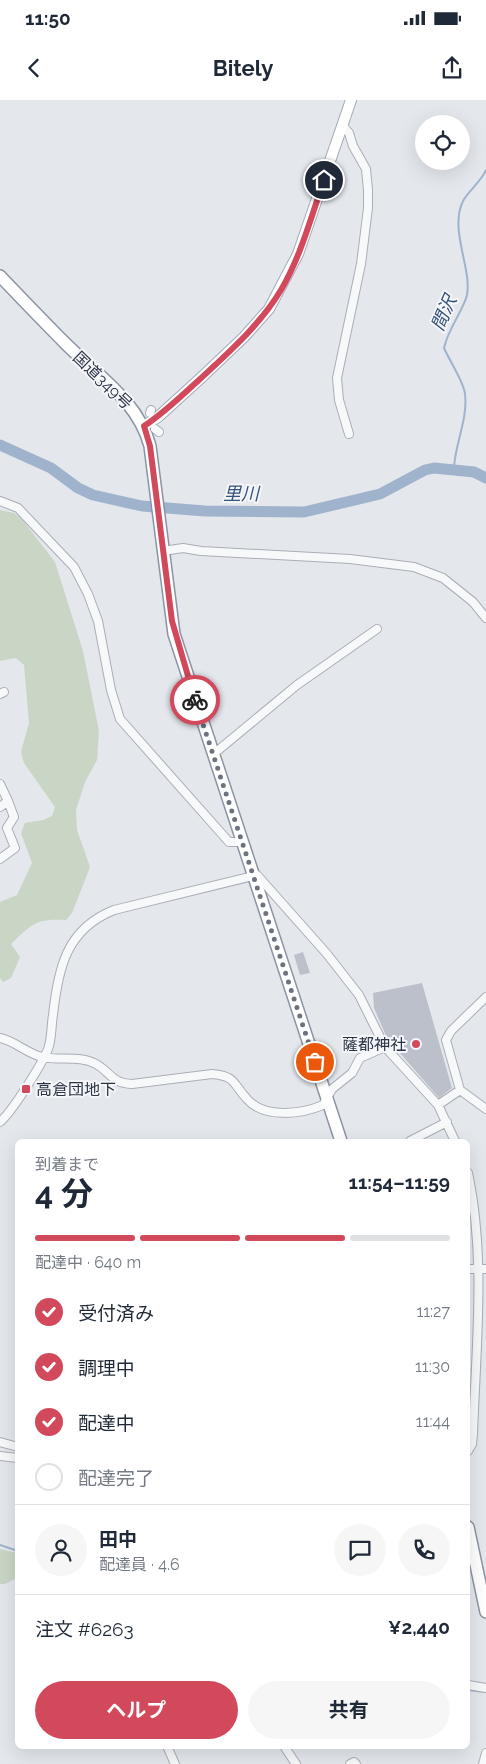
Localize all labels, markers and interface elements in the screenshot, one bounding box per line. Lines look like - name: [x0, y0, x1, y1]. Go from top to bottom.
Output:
- text: 11:50: [25, 7, 71, 29]
- icon: back: [20, 54, 48, 82]
- icon: share: [438, 54, 466, 82]
- text: Bitely: [213, 55, 273, 81]
- map controls: [415, 115, 470, 170]
- button: locate: [415, 115, 470, 170]
- pin: [303, 159, 345, 201]
- icon: home: [310, 166, 338, 194]
- water label: 間沢: [427, 290, 461, 334]
- street label: 国道349号: [69, 348, 136, 413]
- water label: 里川: [223, 483, 261, 504]
- courier: [170, 675, 220, 725]
- icon: bike: [181, 686, 209, 714]
- place label: 薩都神社: [342, 1035, 406, 1054]
- marker: 薩都神社: [410, 1038, 422, 1050]
- pin: [294, 1041, 336, 1083]
- icon: bag: [301, 1048, 329, 1076]
- place label: 高倉団地下: [36, 1080, 116, 1099]
- marker: 高倉団地下: [20, 1083, 32, 1095]
- text: 到着まで: [35, 1155, 99, 1174]
- text: 11:54–11:59: [349, 1171, 450, 1193]
- text: 4 分: [35, 1175, 93, 1212]
- text: 配達中 · 640 m: [35, 1253, 141, 1272]
- icon: check: [35, 1298, 63, 1326]
- text: 受付済み: [78, 1302, 154, 1324]
- text: 11:27: [416, 1302, 450, 1321]
- icon: check: [35, 1353, 63, 1381]
- text: 調理中: [78, 1357, 135, 1379]
- text: 11:30: [415, 1357, 450, 1376]
- icon: check: [35, 1408, 63, 1436]
- text: 配達中: [78, 1412, 135, 1434]
- text: 11:44: [416, 1412, 450, 1431]
- text: 配達完了: [78, 1467, 154, 1489]
- button: person: [35, 1524, 87, 1576]
- button: chat: [334, 1524, 386, 1576]
- button: phone: [398, 1524, 450, 1576]
- text: 田中: [99, 1528, 137, 1550]
- text: 配達員 · 4.6: [99, 1555, 180, 1574]
- text: ¥2,440: [388, 1616, 450, 1638]
- text: 注文 #6263: [35, 1618, 134, 1640]
- button: ヘルプ: [35, 1681, 238, 1739]
- button: 共有: [248, 1681, 450, 1739]

